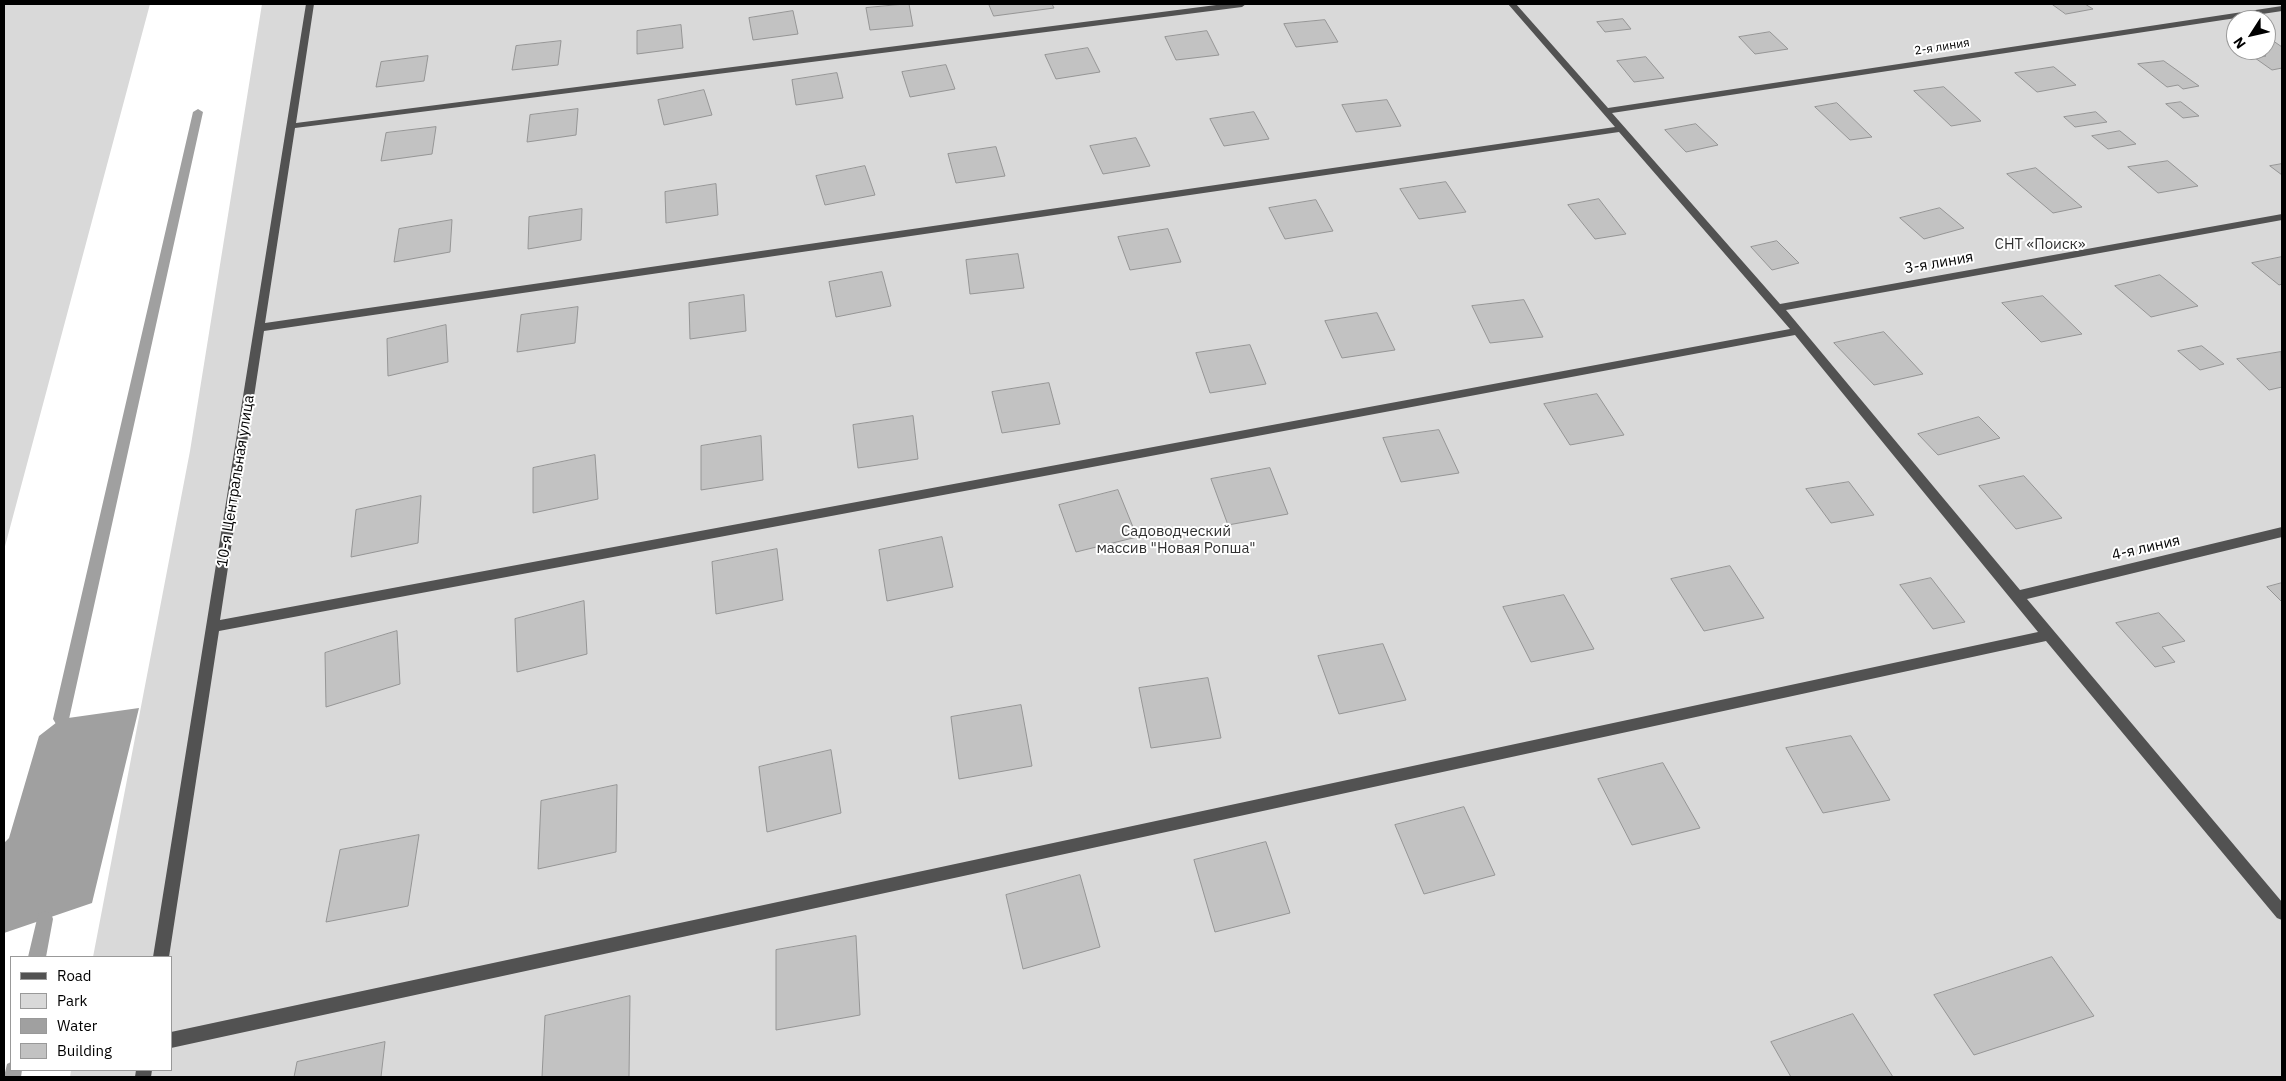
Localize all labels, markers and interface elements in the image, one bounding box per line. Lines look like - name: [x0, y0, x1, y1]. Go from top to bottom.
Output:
- north arrow: [2226, 10, 2276, 60]
- text: N: [2229, 34, 2250, 52]
- street label: 2-я линия: [1913, 36, 1971, 58]
- park label: СНТ «Поиск»: [1995, 236, 2085, 254]
- street label: 3-я линия: [1903, 248, 1975, 278]
- street label: 10-я Центральная улица: [214, 394, 258, 568]
- park label: Садоводческий массив "Новая Ропша": [1096, 523, 1256, 558]
- street label: 4-я линия: [2110, 531, 2182, 565]
- legend: [10, 956, 172, 1071]
- text: Road: [57, 966, 92, 985]
- text: Park: [57, 991, 87, 1010]
- text: Water: [57, 1016, 97, 1035]
- text: Building: [57, 1041, 112, 1060]

